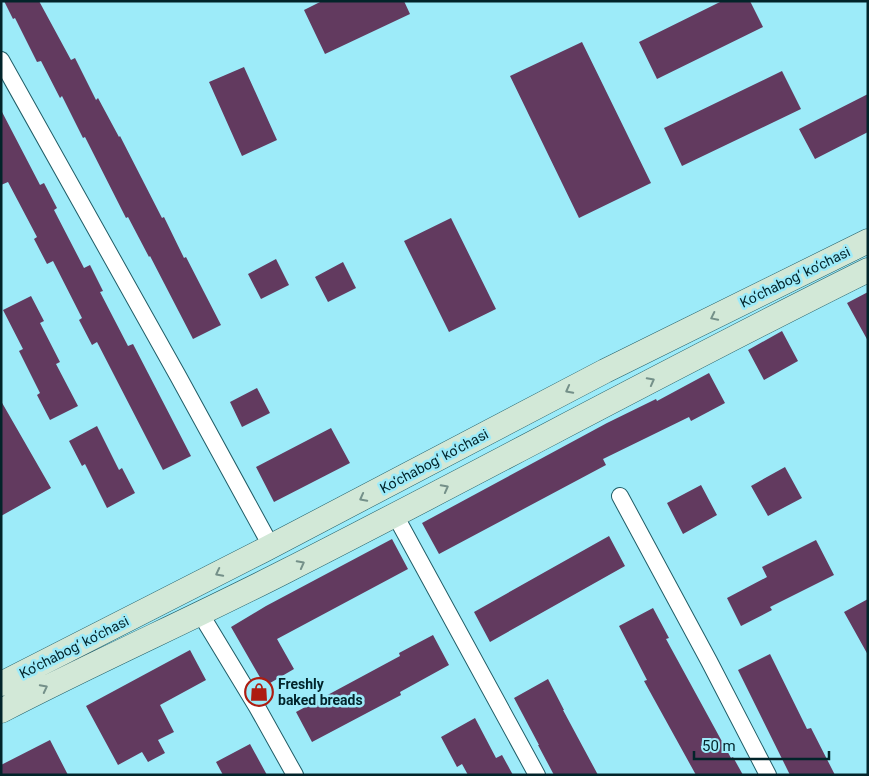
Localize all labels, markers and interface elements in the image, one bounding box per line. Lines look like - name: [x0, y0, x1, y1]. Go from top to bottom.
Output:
- street label: Ko‘chabog‘ ko‘chasi: [737, 243, 853, 311]
- one-way arrow: [710, 311, 719, 321]
- one-way arrow: [645, 377, 654, 387]
- one-way arrow: [565, 384, 574, 394]
- street label: Ko‘chabog‘ ko‘chasi: [377, 426, 491, 496]
- one-way arrow: [439, 484, 448, 494]
- one-way arrow: [359, 492, 368, 502]
- one-way arrow: [295, 560, 304, 570]
- one-way arrow: [215, 567, 224, 577]
- street label: Ko‘chabog‘ ko‘chasi: [17, 613, 131, 681]
- place label: Freshly baked breads: [278, 676, 363, 708]
- shop icon: Freshly baked breads: [244, 677, 274, 707]
- one-way arrow: [39, 684, 48, 694]
- scale bar: [694, 728, 829, 760]
- text: 50 m: [702, 737, 736, 755]

